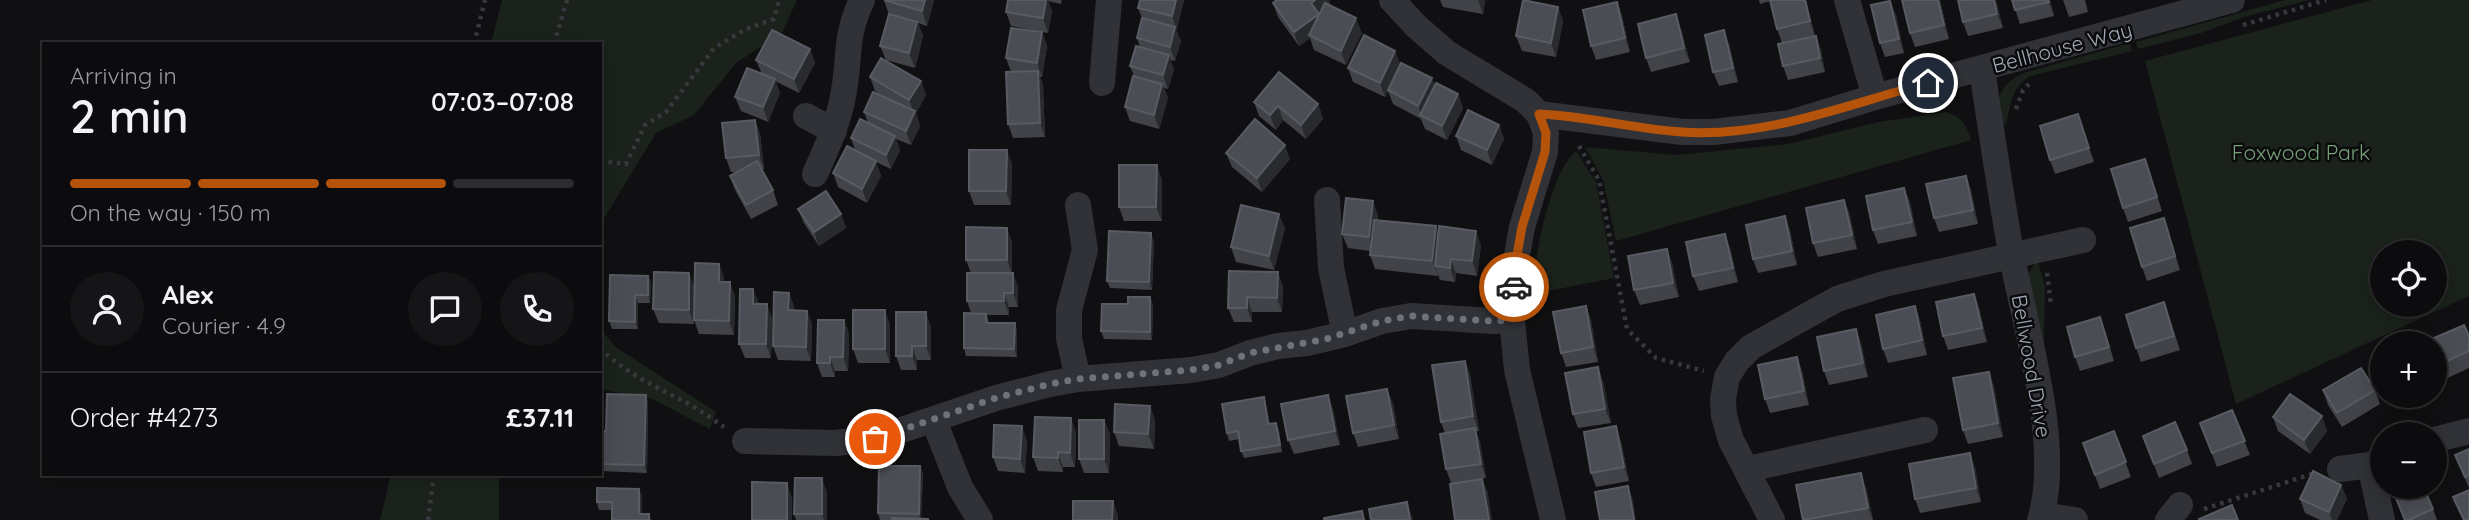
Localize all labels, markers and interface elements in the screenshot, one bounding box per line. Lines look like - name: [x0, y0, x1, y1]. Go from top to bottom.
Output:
- street label: Bellhouse Way: [1989, 16, 2135, 78]
- pin: [1898, 53, 1958, 113]
- text: Arriving in: [70, 61, 177, 90]
- icon: home: [1909, 64, 1947, 102]
- text: 07:03–07:08: [431, 85, 574, 118]
- text: 2 min: [70, 87, 189, 145]
- park label: Foxwood Park: [2232, 139, 2370, 165]
- text: On the way · 150 m: [70, 198, 271, 227]
- map controls: [2370, 240, 2447, 499]
- button: locate: [2370, 240, 2447, 317]
- courier: [1479, 252, 1549, 322]
- icon: car: [1495, 268, 1533, 306]
- button: person: [70, 272, 144, 346]
- button: chat: [408, 272, 482, 346]
- button: phone: [500, 272, 574, 346]
- text: Alex: [162, 278, 213, 311]
- street label: Bellwood Drive: [2007, 292, 2057, 440]
- text: Courier · 4.9: [162, 311, 286, 340]
- button: +: [2370, 331, 2447, 408]
- text: Order #4273: [70, 401, 219, 434]
- text: £37.11: [506, 401, 574, 434]
- pin: [845, 409, 905, 469]
- icon: bag: [856, 420, 894, 458]
- button: −: [2370, 422, 2447, 499]

